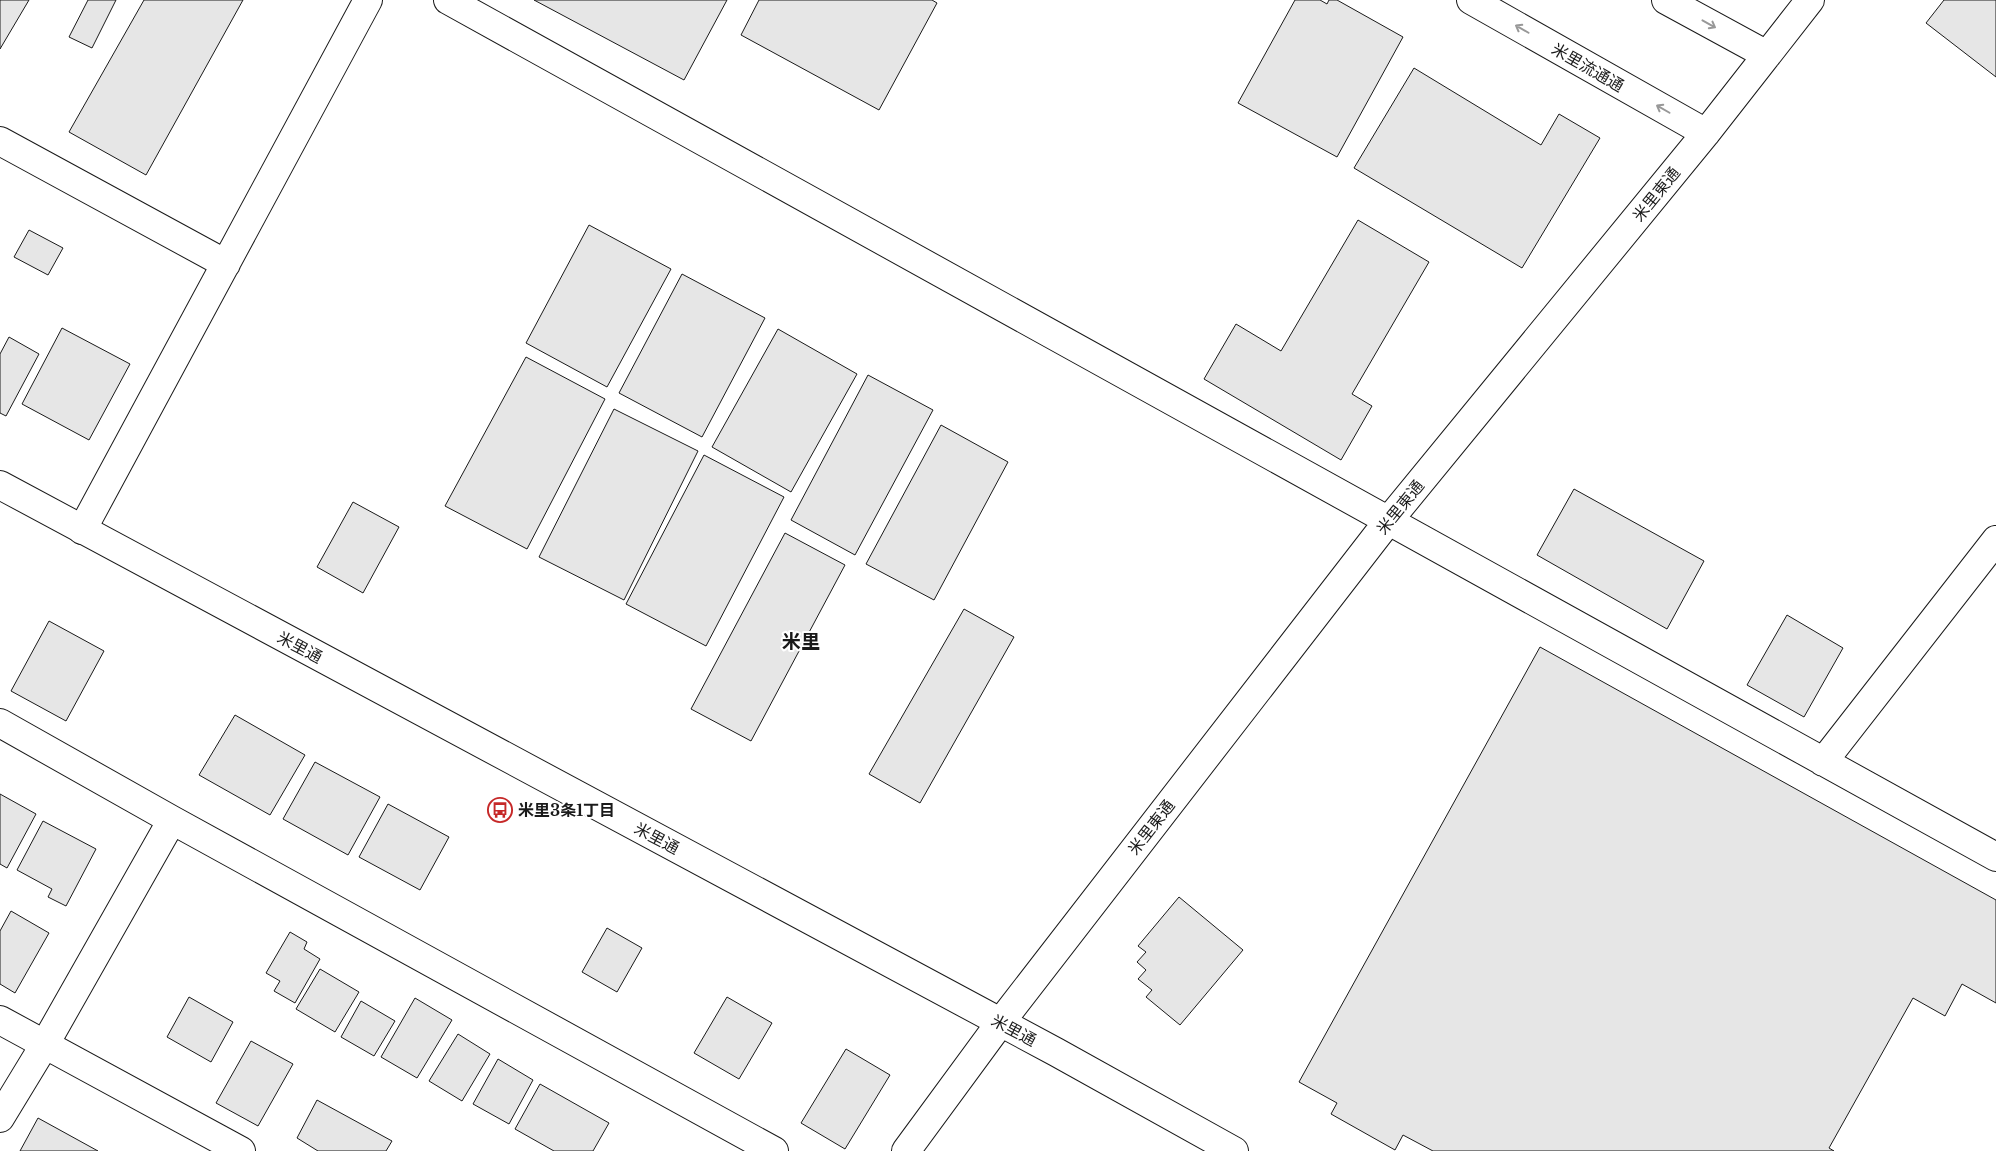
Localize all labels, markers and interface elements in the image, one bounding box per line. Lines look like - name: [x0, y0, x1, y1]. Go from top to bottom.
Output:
- one-way arrow: [1701, 19, 1716, 29]
- one-way arrow: [1516, 24, 1530, 34]
- street label: 米里流通通: [1548, 38, 1628, 96]
- one-way arrow: [1657, 104, 1671, 114]
- street label: 米里東通: [1628, 163, 1684, 225]
- street label: 米里東通: [1372, 476, 1428, 538]
- street label: 米里通: [274, 627, 326, 667]
- district label: 米里: [782, 630, 820, 653]
- street label: 米里東通: [1123, 796, 1179, 858]
- bus stop icon: 米里3条1丁目: [487, 797, 513, 823]
- place label: 米里3条1丁目: [518, 800, 615, 820]
- street label: 米里通: [631, 818, 683, 858]
- street label: 米里通: [988, 1010, 1040, 1050]

